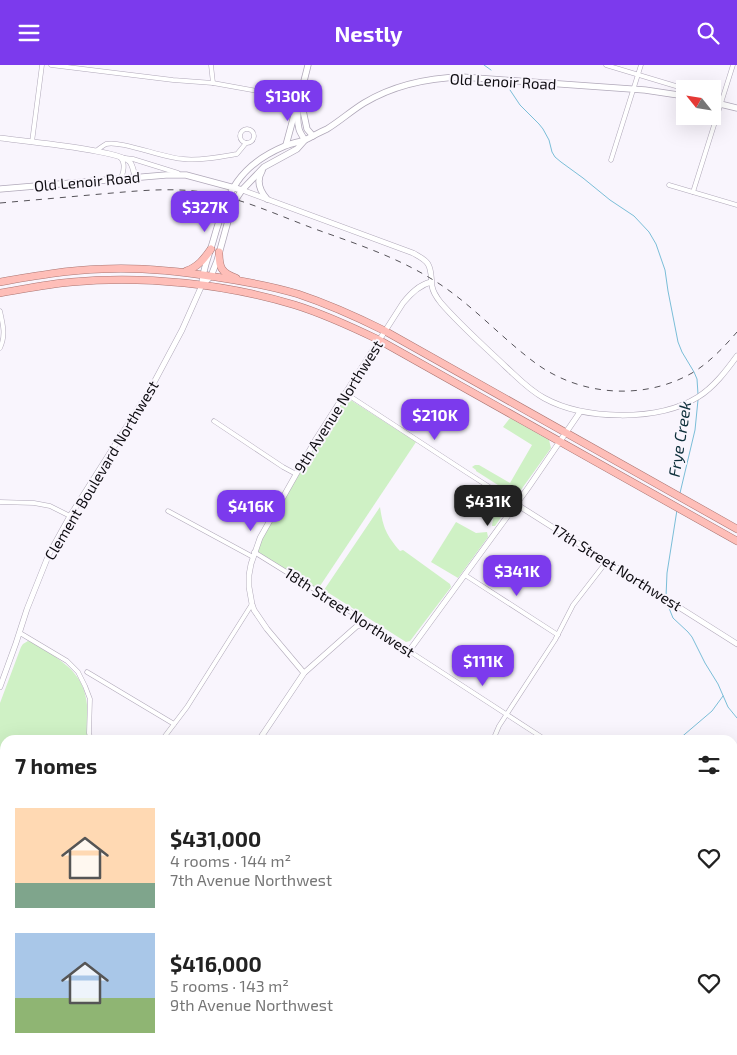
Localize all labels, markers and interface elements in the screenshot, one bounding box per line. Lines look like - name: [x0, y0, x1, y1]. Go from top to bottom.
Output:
- icon: menu: [15, 19, 43, 47]
- icon: search: [694, 19, 722, 47]
- text: Nestly: [334, 20, 403, 46]
- street label: Old Lenoir Road: [449, 69, 557, 93]
- pin: $130K: [253, 80, 323, 122]
- north arrow: [676, 80, 721, 125]
- map controls: [676, 80, 721, 125]
- text: $130K: [265, 86, 311, 105]
- street label: Old Lenoir Road: [33, 167, 141, 195]
- pin: $327K: [170, 191, 240, 233]
- text: $327K: [182, 197, 228, 216]
- street label: 9th Avenue Northwest: [290, 336, 386, 476]
- street label: Clement Boulevard Northwest: [40, 377, 162, 563]
- pin: $210K: [400, 399, 470, 441]
- water label: Frye Creek: [664, 400, 695, 478]
- text: $210K: [412, 405, 458, 424]
- pin: $431K: [453, 485, 523, 527]
- pin: $416K: [216, 489, 286, 532]
- text: $431K: [465, 491, 511, 510]
- text: $416K: [228, 496, 274, 515]
- street label: 17th Street Northwest: [549, 520, 685, 614]
- pin: $341K: [482, 555, 552, 597]
- text: $341K: [494, 561, 540, 580]
- street label: 18th Street Northwest: [282, 563, 419, 661]
- pin: $111K: [448, 645, 518, 687]
- text: $111K: [463, 651, 503, 670]
- icon: filters: [695, 751, 723, 779]
- text: 7 homes: [15, 753, 97, 778]
- text: $431,000: [170, 826, 261, 851]
- icon: home: [55, 828, 115, 888]
- icon: heart: [695, 844, 723, 872]
- text: 4 rooms · 144 m²: [170, 851, 291, 870]
- text: 7th Avenue Northwest: [170, 870, 332, 889]
- text: $416,000: [170, 951, 262, 976]
- icon: home: [55, 953, 115, 1013]
- icon: heart: [695, 969, 723, 997]
- text: 5 rooms · 143 m²: [170, 976, 289, 995]
- text: 9th Avenue Northwest: [170, 995, 333, 1014]

